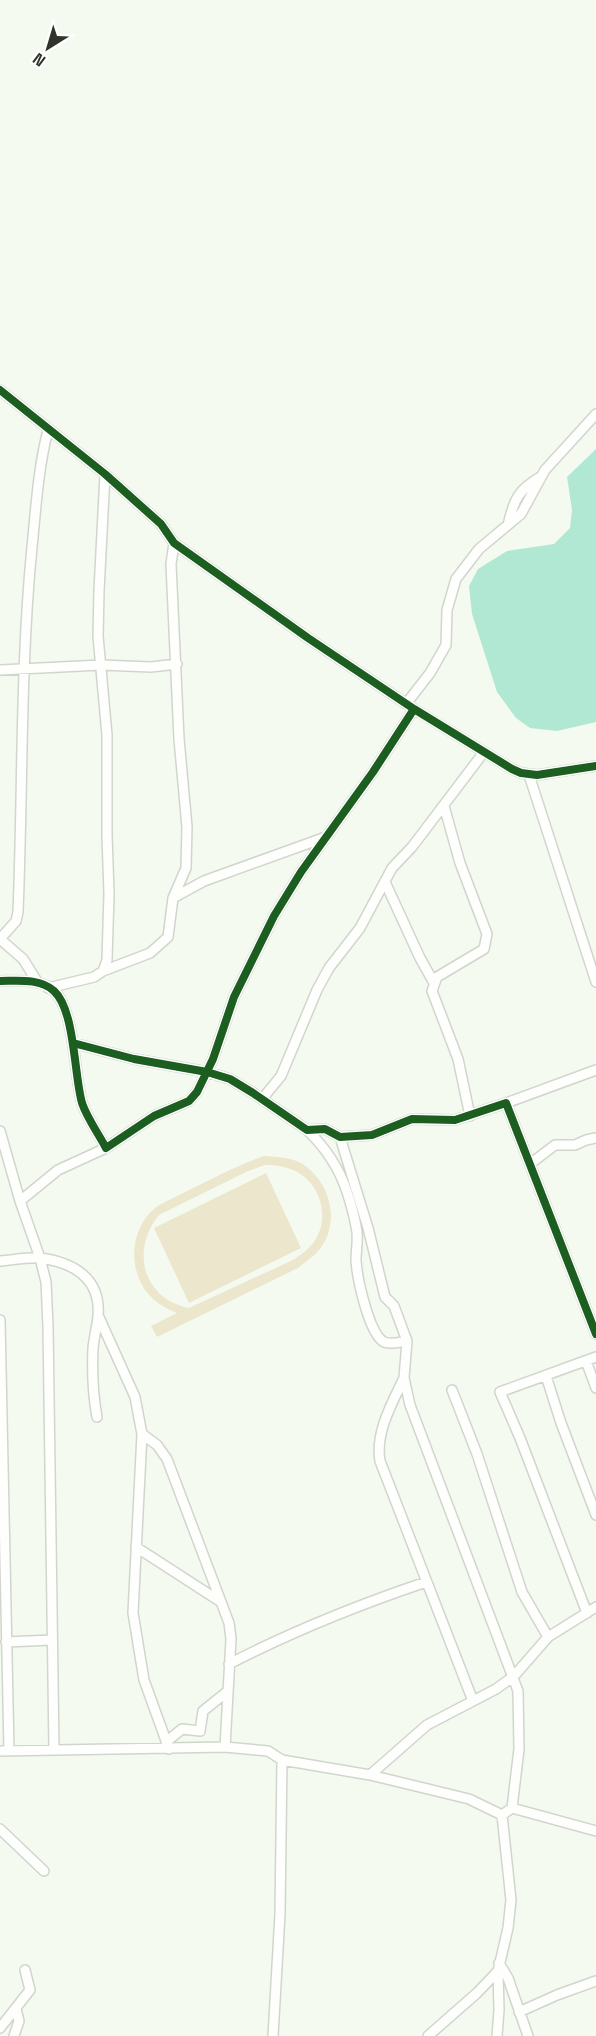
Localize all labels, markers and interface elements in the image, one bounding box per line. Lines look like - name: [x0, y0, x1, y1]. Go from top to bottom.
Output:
- north arrow: [18, 18, 78, 78]
- text: N: [29, 48, 50, 71]

